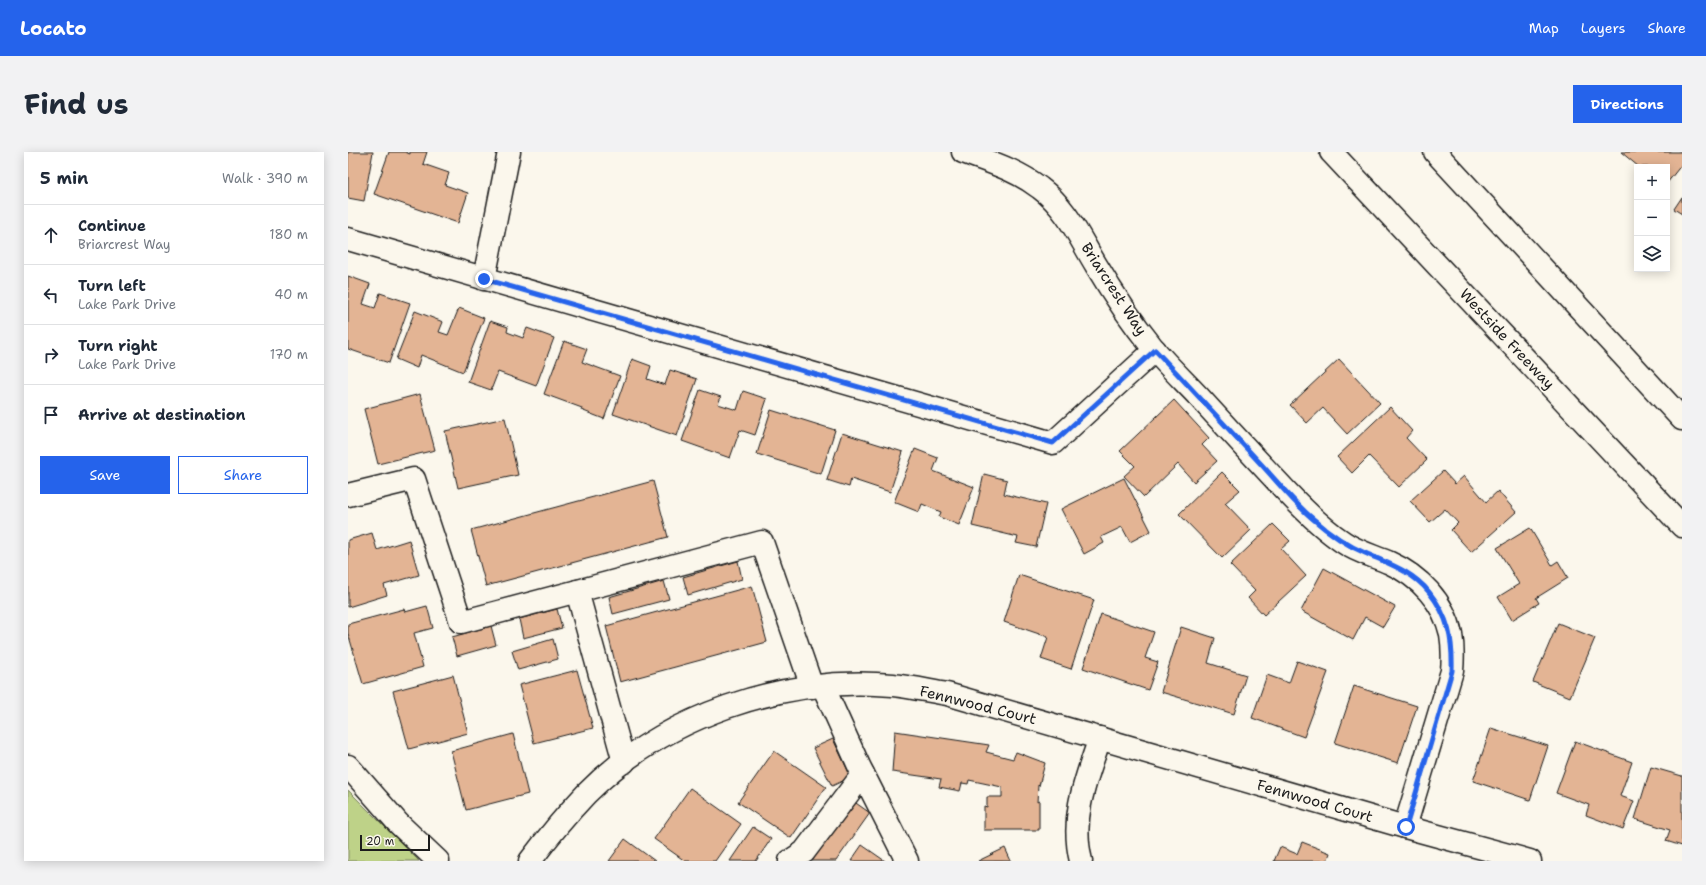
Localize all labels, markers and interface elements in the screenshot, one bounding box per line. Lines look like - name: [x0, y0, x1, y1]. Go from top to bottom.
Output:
- text: Locato: [20, 16, 87, 41]
- text: Map: [1529, 19, 1559, 37]
- text: Layers: [1581, 19, 1625, 37]
- text: Share: [1647, 19, 1686, 37]
- text: Find us: [24, 85, 129, 123]
- button: Directions: [1573, 85, 1682, 123]
- map controls: [1634, 164, 1670, 272]
- button: +: [1634, 164, 1670, 200]
- text: 5 min: [40, 167, 88, 189]
- text: Walk · 390 m: [222, 170, 308, 187]
- button: −: [1634, 200, 1670, 236]
- text: Continue: [78, 216, 146, 236]
- icon: ahead: [40, 224, 62, 246]
- text: 180 m: [269, 226, 308, 243]
- text: Briarcrest Way: [78, 236, 171, 253]
- button: layers: [1634, 236, 1670, 272]
- street label: Briarcrest Way: [1077, 239, 1151, 339]
- route end: [475, 270, 493, 288]
- text: Turn left: [78, 276, 146, 296]
- icon: left: [40, 284, 62, 306]
- street label: Westside Freeway: [1455, 284, 1559, 394]
- text: 40 m: [274, 286, 308, 303]
- text: Lake Park Drive: [78, 296, 176, 313]
- text: Turn right: [78, 336, 158, 356]
- icon: right: [40, 344, 62, 366]
- text: 170 m: [270, 346, 308, 363]
- text: Lake Park Drive: [78, 356, 176, 373]
- icon: arrive: [40, 404, 62, 426]
- text: Arrive at destination: [78, 405, 246, 425]
- button: Save: [40, 456, 170, 494]
- button: Share: [178, 456, 308, 494]
- street label: Fennwood Court: [918, 681, 1038, 729]
- street label: Fennwood Court: [1255, 775, 1375, 827]
- route start: [1397, 818, 1415, 836]
- scale bar: [360, 833, 430, 852]
- text: 20 m: [366, 834, 394, 849]

